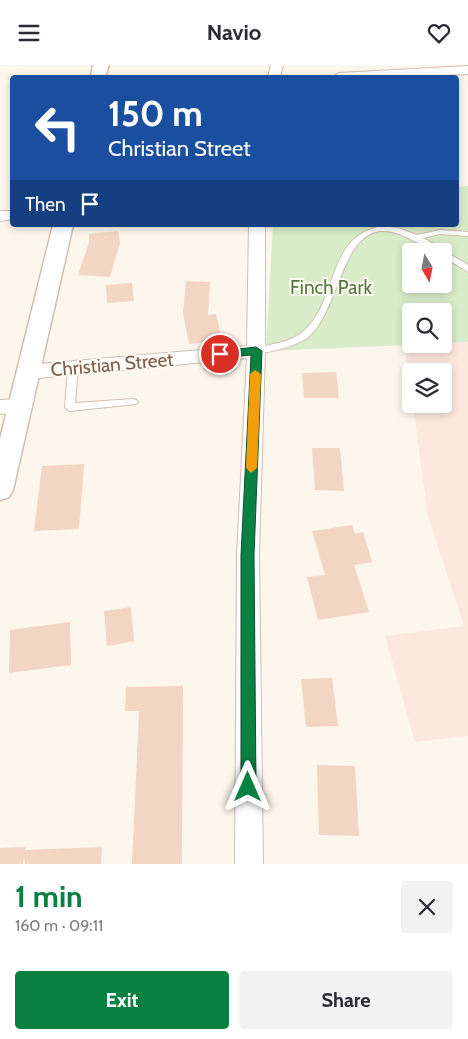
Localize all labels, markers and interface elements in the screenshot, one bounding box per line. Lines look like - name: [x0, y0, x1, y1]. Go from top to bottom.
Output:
- icon: menu: [15, 19, 43, 47]
- text: Navio: [207, 19, 261, 46]
- icon: heart: [425, 19, 453, 47]
- text: 150 m: [108, 92, 203, 135]
- icon: left: [25, 95, 90, 160]
- text: Christian Street: [108, 135, 251, 162]
- icon: arrive: [76, 190, 104, 218]
- text: Then: [25, 193, 66, 216]
- north arrow: [402, 243, 452, 293]
- map controls: [402, 243, 452, 413]
- park label: Finch Park: [290, 276, 372, 299]
- button: search: [402, 303, 452, 353]
- pin: [199, 333, 241, 375]
- icon: arrive: [206, 340, 234, 368]
- street label: Christian Street: [50, 348, 175, 381]
- button: layers: [402, 363, 452, 413]
- position arrow: [221, 760, 273, 812]
- text: 1 min: [15, 878, 83, 915]
- button: close: [401, 881, 453, 933]
- text: 160 m · 09:11: [15, 916, 103, 935]
- button: Exit: [15, 971, 229, 1029]
- button: Share: [239, 971, 453, 1029]

